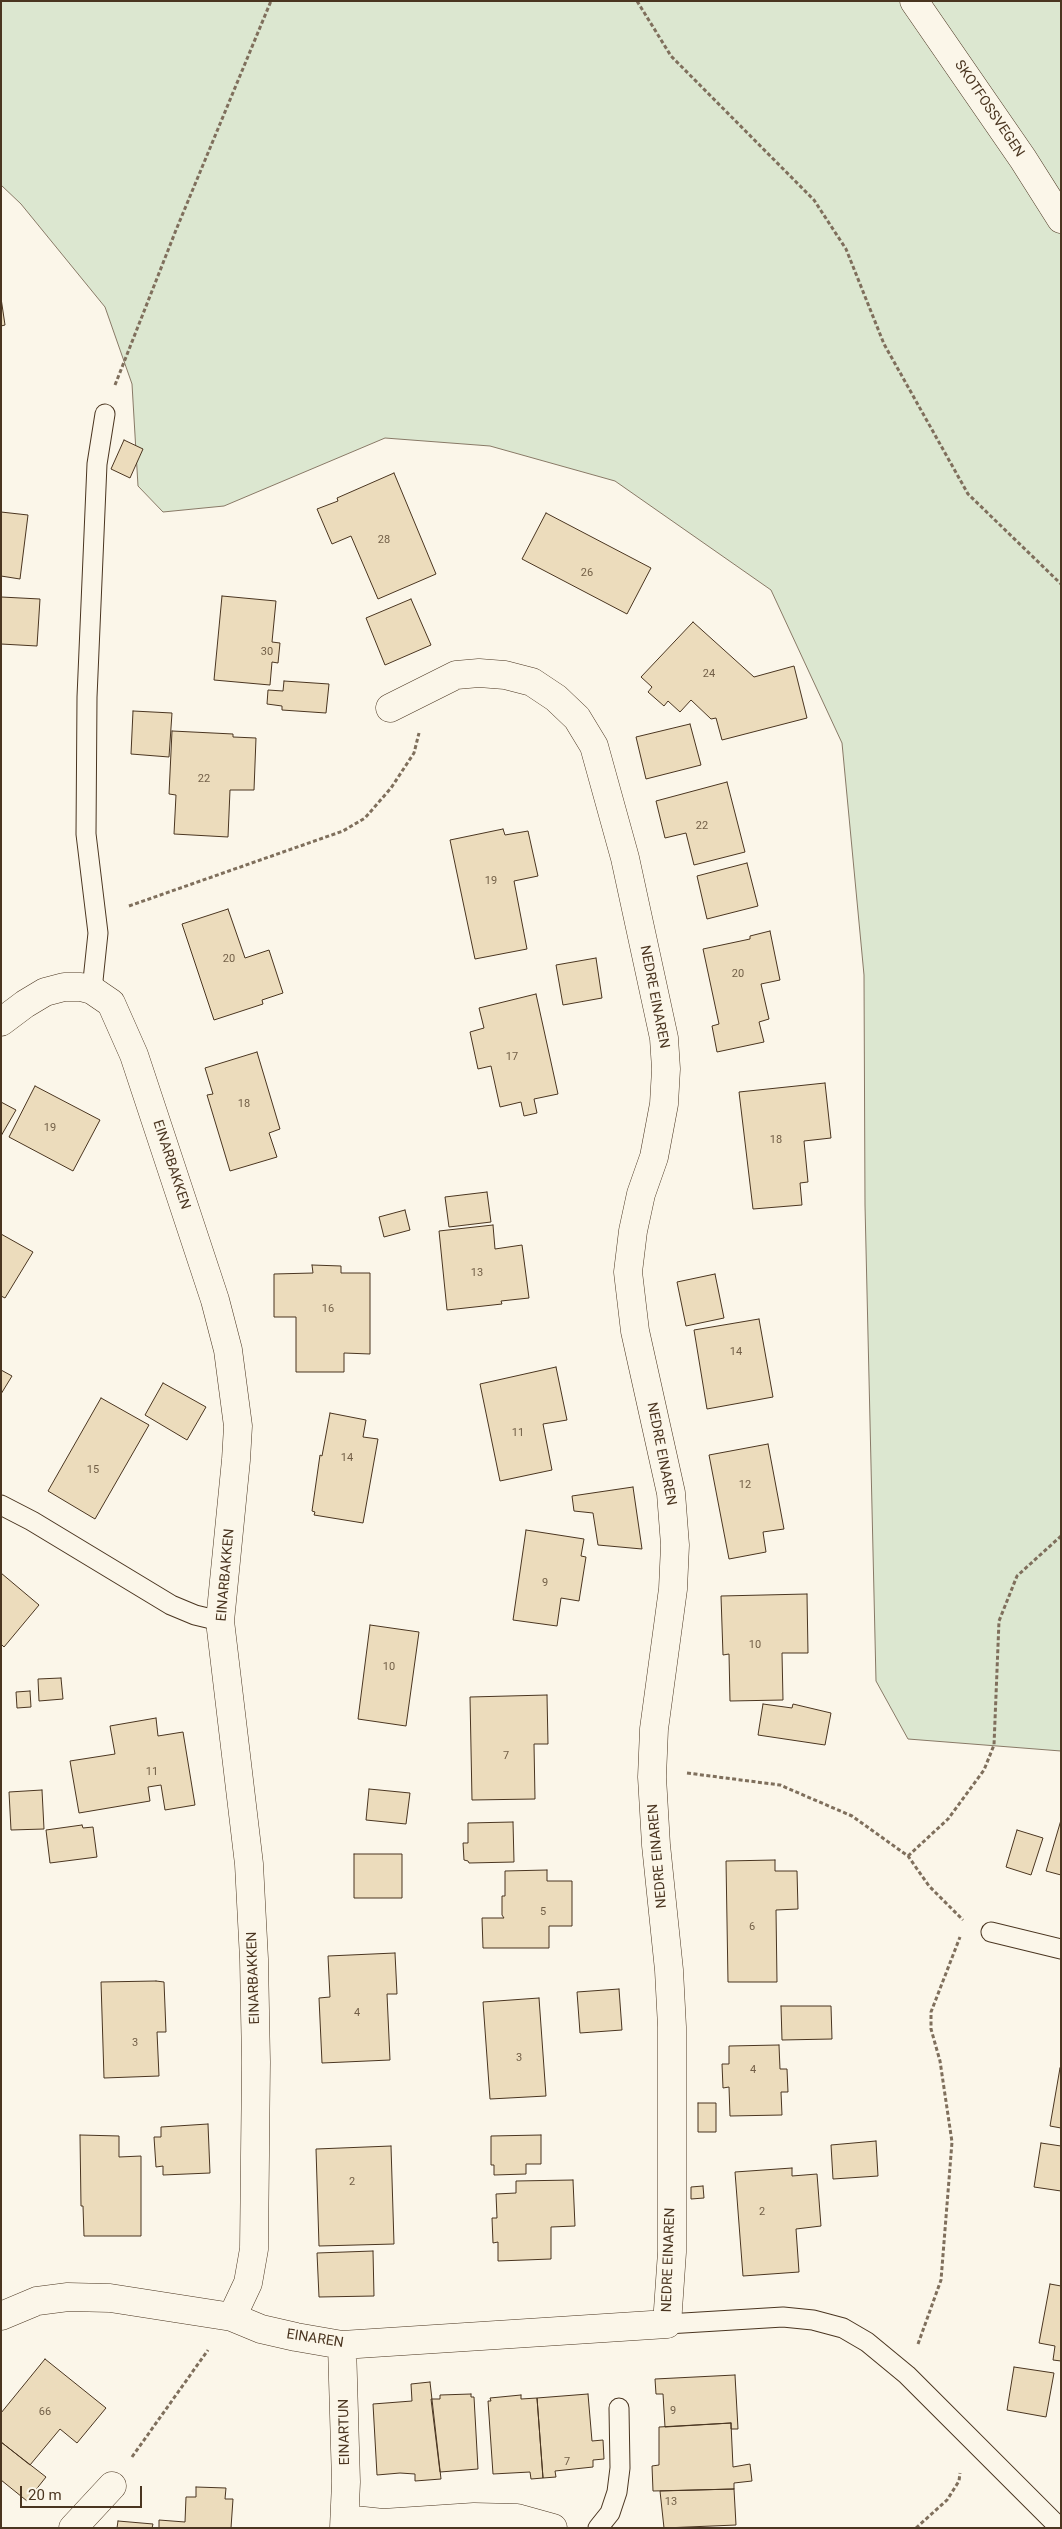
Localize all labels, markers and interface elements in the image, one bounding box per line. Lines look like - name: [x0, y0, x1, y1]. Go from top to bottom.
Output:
- street label: SKOTFOSSVEGEN: [950, 57, 1028, 161]
- house number: 28: [378, 533, 390, 547]
- house number: 26: [581, 566, 593, 580]
- house number: 30: [261, 645, 273, 659]
- house number: 24: [703, 667, 715, 681]
- house number: 22: [198, 772, 210, 786]
- house number: 22: [696, 819, 708, 833]
- house number: 19: [485, 874, 497, 888]
- street label: NEDRE EINAREN: [636, 944, 672, 1050]
- house number: 20: [223, 952, 235, 966]
- house number: 20: [732, 967, 744, 981]
- house number: 17: [506, 1050, 518, 1064]
- house number: 18: [238, 1097, 250, 1111]
- street label: EINARBAKKEN: [149, 1118, 193, 1212]
- house number: 19: [44, 1121, 56, 1135]
- house number: 18: [770, 1133, 782, 1147]
- house number: 13: [471, 1266, 483, 1280]
- house number: 16: [322, 1302, 334, 1316]
- house number: 14: [730, 1345, 742, 1359]
- street label: NEDRE EINAREN: [643, 1401, 679, 1507]
- house number: 11: [512, 1426, 524, 1440]
- house number: 14: [341, 1451, 353, 1465]
- house number: 15: [87, 1463, 99, 1477]
- house number: 12: [739, 1478, 751, 1492]
- street label: EINARBAKKEN: [214, 1528, 238, 1622]
- house number: 9: [542, 1576, 548, 1590]
- house number: 10: [749, 1638, 761, 1652]
- house number: 10: [383, 1660, 395, 1674]
- house number: 7: [503, 1749, 509, 1763]
- house number: 11: [146, 1765, 158, 1779]
- street label: NEDRE EINAREN: [645, 1803, 671, 1909]
- house number: 5: [540, 1905, 546, 1919]
- house number: 6: [749, 1920, 755, 1934]
- street label: EINARBAKKEN: [244, 1931, 264, 2025]
- house number: 4: [354, 2006, 360, 2020]
- house number: 3: [132, 2036, 138, 2050]
- house number: 3: [516, 2051, 522, 2065]
- house number: 4: [750, 2063, 756, 2077]
- house number: 2: [349, 2175, 355, 2189]
- house number: 2: [759, 2205, 765, 2219]
- street label: NEDRE EINAREN: [659, 2207, 679, 2313]
- street label: EINAREN: [285, 2326, 345, 2352]
- street label: EINARTUN: [336, 2399, 354, 2465]
- house number: 9: [670, 2404, 676, 2418]
- house number: 66: [39, 2405, 51, 2419]
- house number: 7: [564, 2455, 570, 2469]
- scale bar: [22, 2476, 145, 2508]
- text: 20 m: [28, 2486, 62, 2504]
- house number: 13: [665, 2495, 677, 2509]

